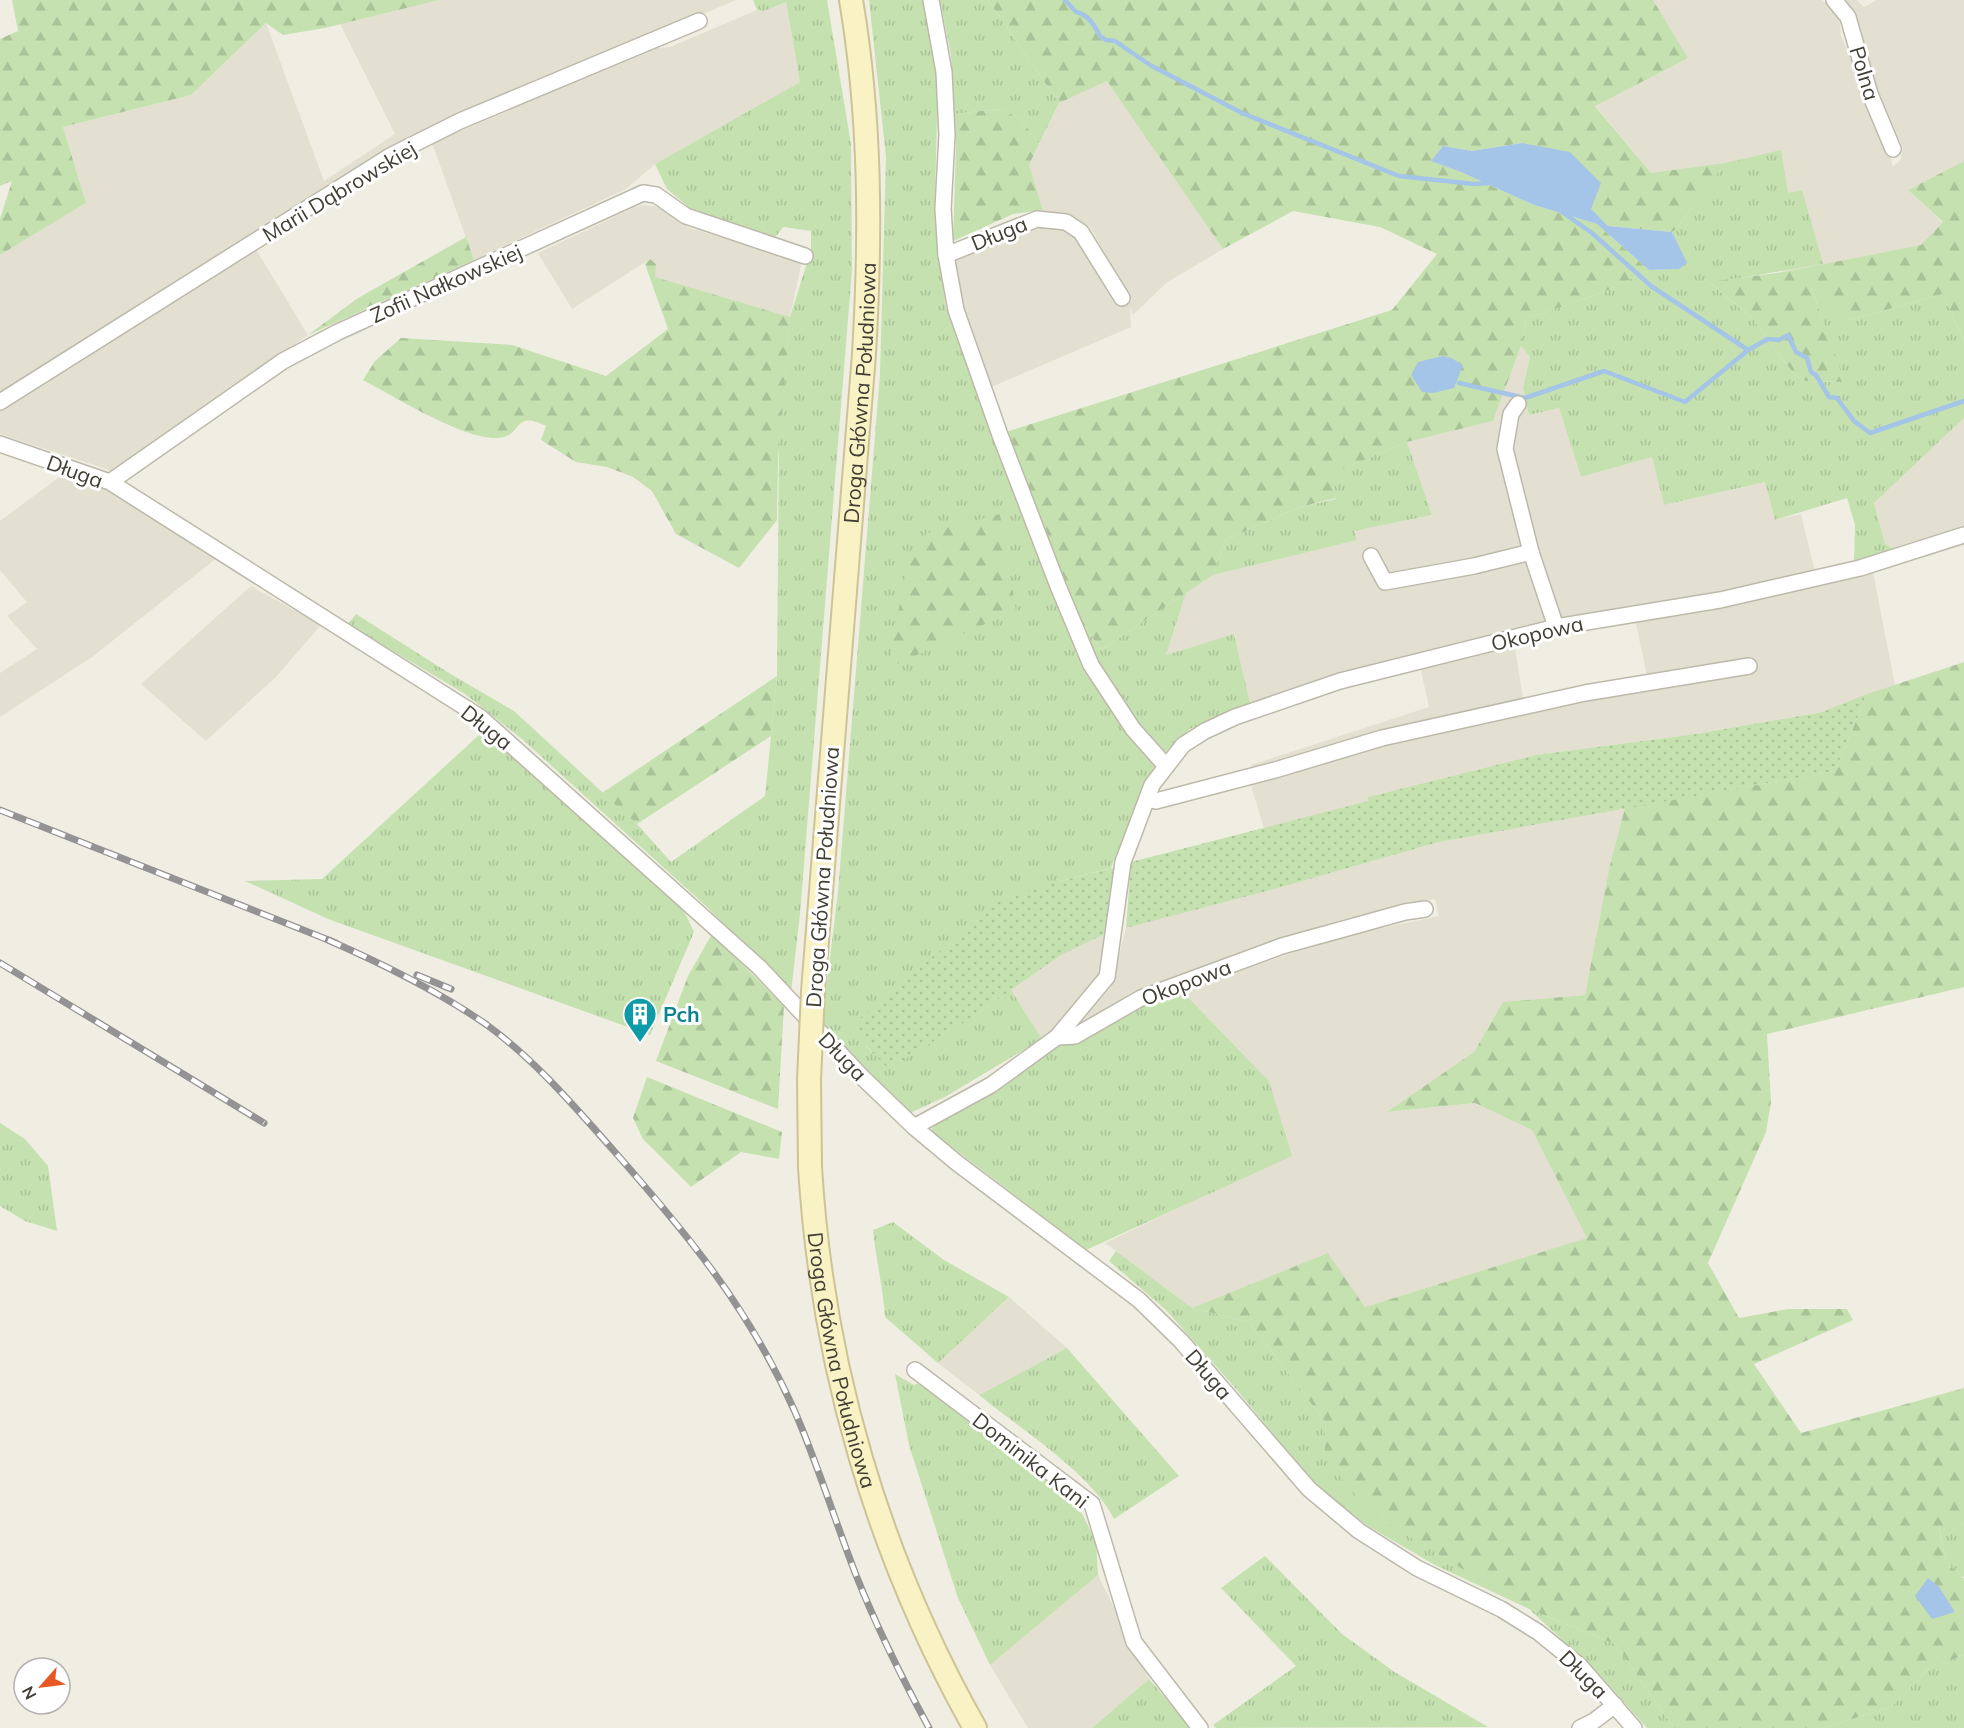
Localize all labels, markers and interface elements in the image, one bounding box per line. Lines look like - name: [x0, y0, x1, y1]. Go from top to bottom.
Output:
- street label: Polna: [1845, 43, 1885, 103]
- street label: Marii Dąbrowskiej: [257, 135, 421, 247]
- street label: Długa: [967, 210, 1031, 256]
- street label: Zofii Nałkowskiej: [366, 238, 526, 328]
- street label: Droga Główna Południowa: [837, 262, 881, 524]
- street label: Długa: [43, 449, 107, 493]
- street label: Okopowa: [1488, 610, 1586, 656]
- street label: Długa: [456, 699, 518, 755]
- street label: Droga Główna Południowa: [800, 746, 844, 1008]
- street label: Okopowa: [1138, 953, 1234, 1011]
- building icon: Pch: [622, 996, 658, 1043]
- place label: Pch: [663, 1001, 700, 1027]
- street label: Długa: [813, 1026, 873, 1086]
- street label: Droga Główna Południowa: [803, 1230, 882, 1491]
- street label: Długa: [1180, 1344, 1238, 1404]
- street label: Dominika Kani: [968, 1407, 1094, 1513]
- street label: Długa: [1554, 1644, 1614, 1704]
- north arrow: [12, 1656, 72, 1716]
- text: N: [17, 1683, 40, 1703]

